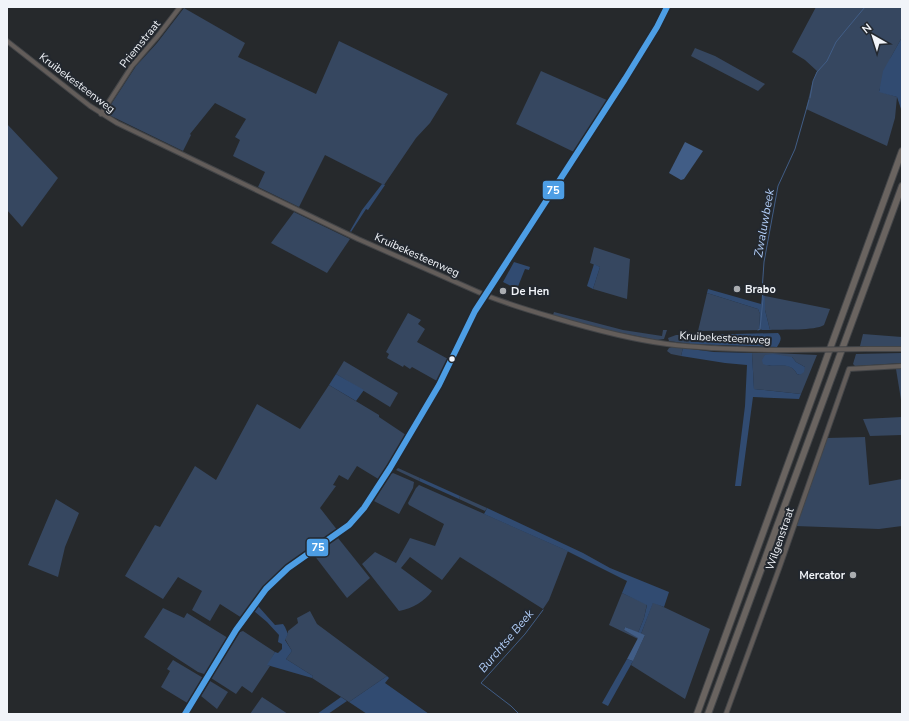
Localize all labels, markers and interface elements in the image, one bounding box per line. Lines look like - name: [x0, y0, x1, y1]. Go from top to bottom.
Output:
- north arrow: [853, 16, 893, 56]
- street label: Priemstraat: [116, 17, 164, 71]
- text: N: [859, 20, 875, 37]
- street label: Kruibekesteenweg: [36, 50, 118, 116]
- line badge: 75: [542, 180, 565, 200]
- text: 75: [546, 183, 560, 198]
- water label: Zwaluwbeek: [750, 187, 778, 258]
- street label: Kruibekesteenweg: [372, 230, 462, 280]
- place label: Brabo: [745, 282, 776, 297]
- place label: De Hen: [511, 284, 549, 299]
- marker: Brabo: [732, 284, 742, 294]
- marker: De Hen: [498, 286, 508, 296]
- street label: Kruibekesteenweg: [679, 328, 771, 348]
- unlabelled marker: [447, 354, 457, 364]
- street label: Wilgenstraat: [762, 506, 798, 572]
- line badge: 75: [306, 538, 329, 557]
- text: 75: [311, 540, 325, 555]
- place label: Mercator: [799, 568, 846, 583]
- marker: Mercator: [848, 570, 858, 580]
- water label: Burchtse Beek: [475, 605, 538, 676]

